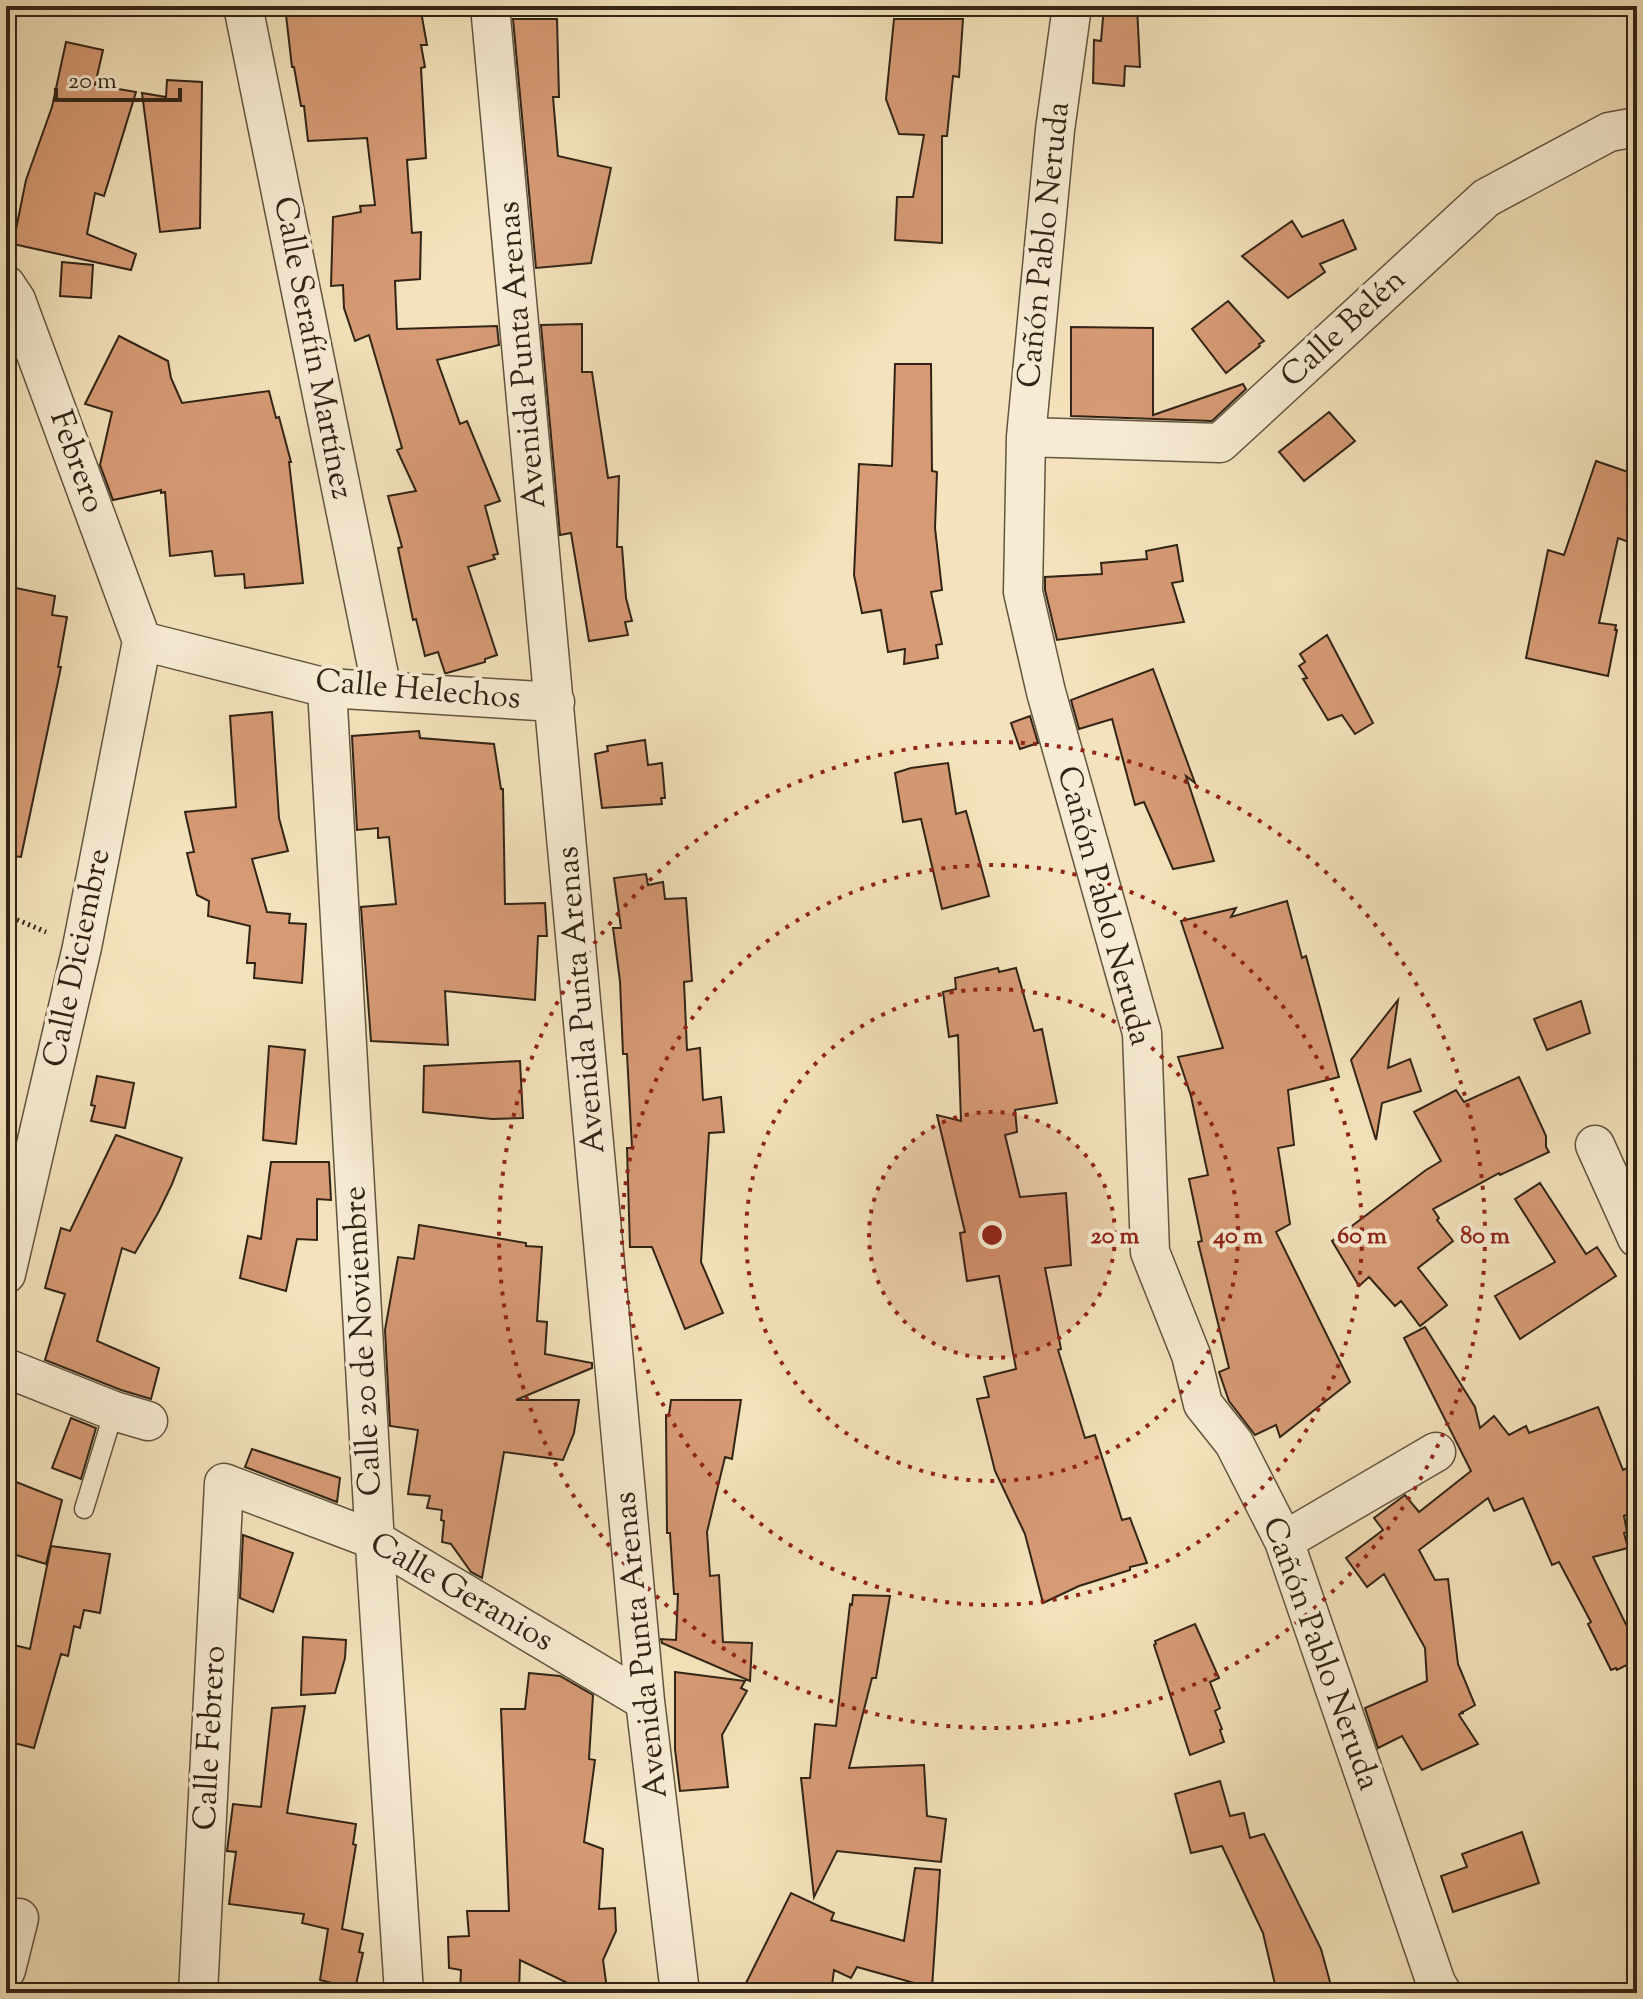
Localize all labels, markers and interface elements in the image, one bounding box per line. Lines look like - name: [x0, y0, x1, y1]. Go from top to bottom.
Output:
- scale bar: [56, 52, 180, 102]
- text: 20 m: [68, 65, 117, 99]
- street label: Cañón Pablo Neruda: [1007, 99, 1083, 390]
- street label: Calle Serafín Martínez: [260, 193, 364, 503]
- street label: Avenida Punta Arenas: [487, 200, 559, 510]
- street label: Calle Belén: [1271, 259, 1417, 399]
- street label: Febrero: [36, 404, 116, 520]
- street label: Calle Helechos: [313, 659, 523, 723]
- street label: Cañón Pablo Neruda: [1044, 761, 1162, 1051]
- street label: Calle Diciembre: [32, 844, 124, 1072]
- street label: Avenida Punta Arenas: [546, 845, 618, 1155]
- street label: Calle 20 de Noviembre: [333, 1185, 395, 1497]
- text: 20 m: [1091, 1220, 1140, 1254]
- text: 40 m: [1212, 1220, 1263, 1254]
- text: 60 m: [1337, 1220, 1387, 1254]
- text: 80 m: [1460, 1220, 1510, 1254]
- centre of rings: [978, 1221, 1006, 1249]
- street label: Avenida Punta Arenas: [603, 1489, 681, 1801]
- street label: Cañón Pablo Neruda: [1249, 1511, 1391, 1797]
- street label: Calle Geranios: [361, 1522, 561, 1664]
- street label: Calle Febrero: [183, 1644, 239, 1832]

